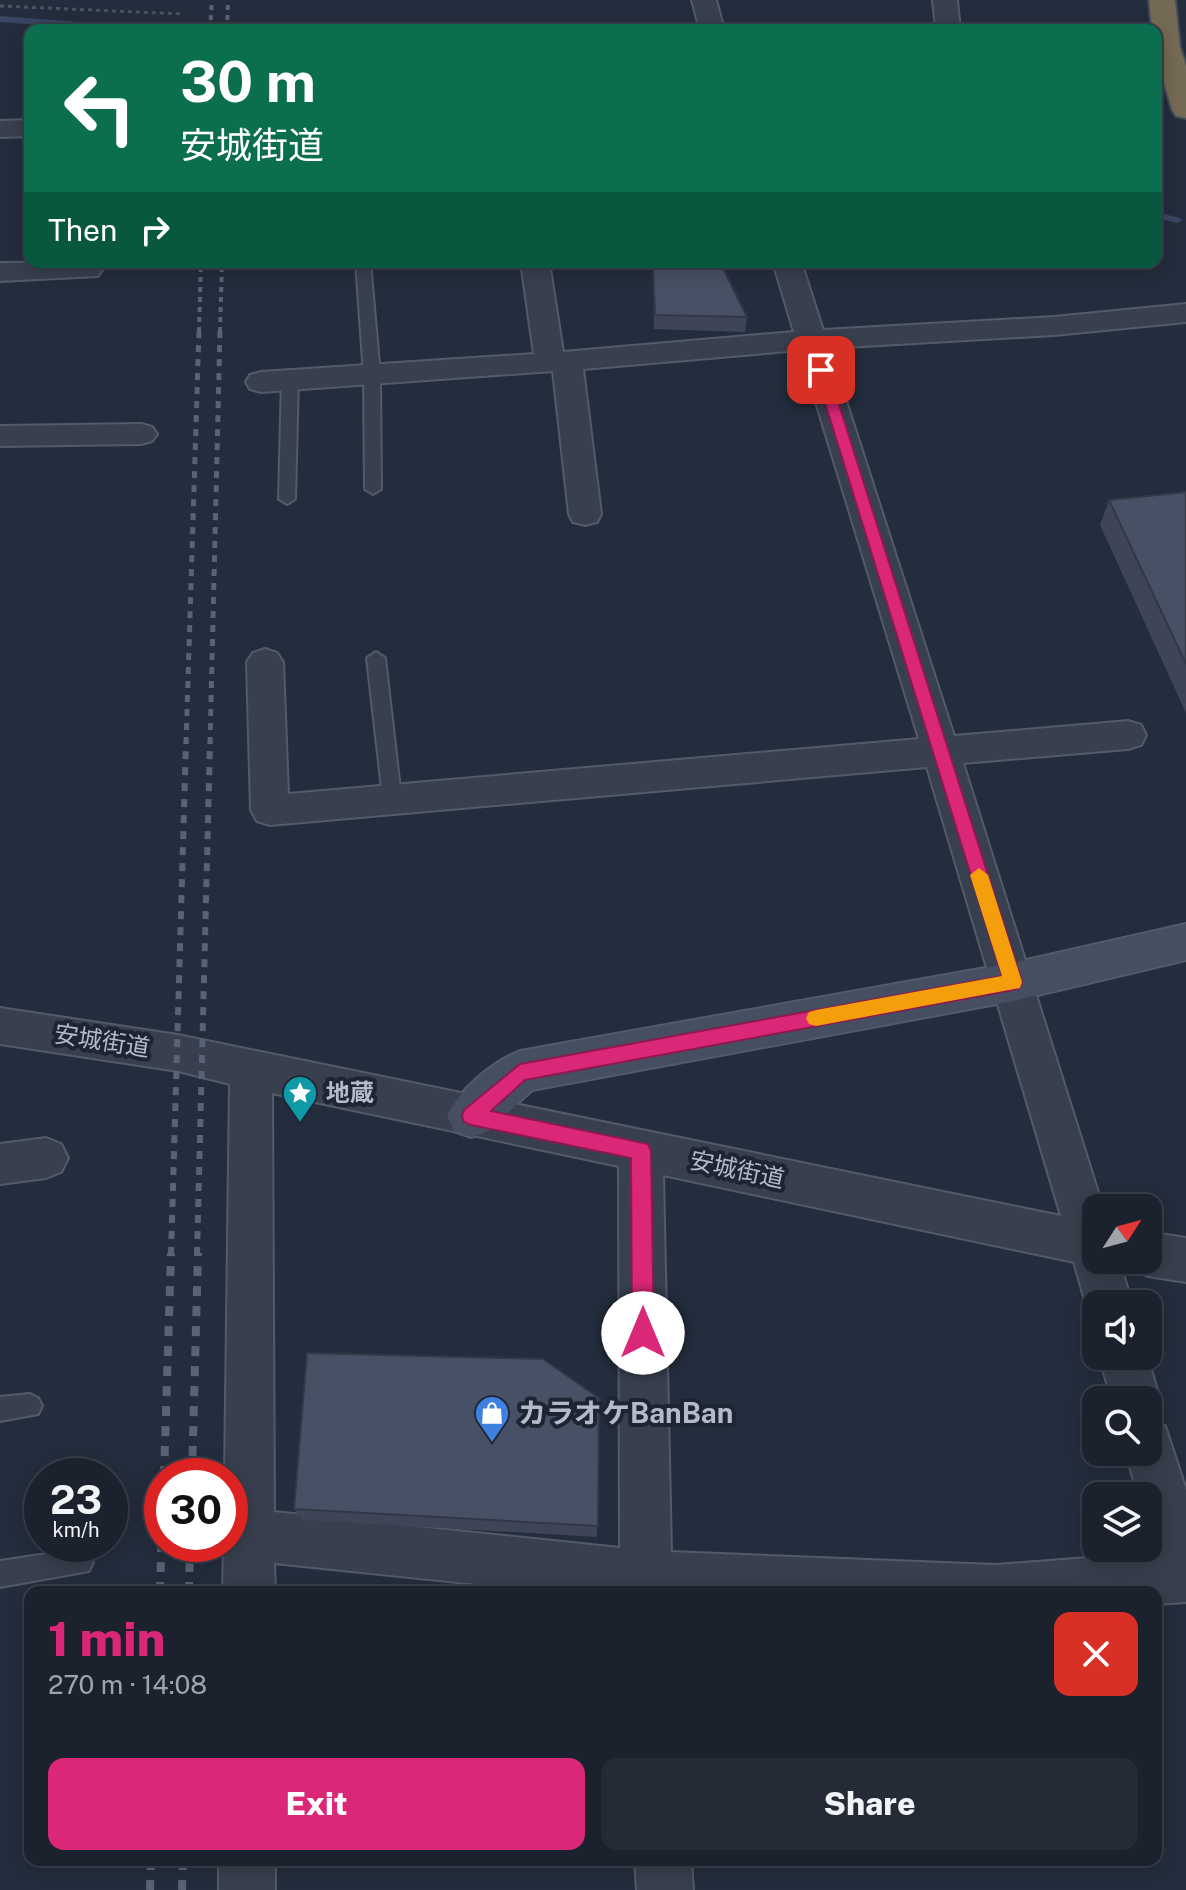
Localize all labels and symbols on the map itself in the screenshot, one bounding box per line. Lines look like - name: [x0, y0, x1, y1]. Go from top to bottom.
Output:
- pin: [787, 336, 855, 404]
- street label: 安城街道: [53, 1019, 152, 1061]
- place icon: 地蔵: [281, 1074, 319, 1124]
- place label: 地蔵: [326, 1078, 374, 1106]
- street label: 安城街道: [687, 1145, 787, 1193]
- north arrow: [1082, 1194, 1162, 1274]
- position arrow: [601, 1291, 685, 1375]
- shop icon: カラオケBanBan: [473, 1394, 511, 1444]
- place label: カラオケBanBan: [518, 1396, 733, 1429]
- speed limit sign: 30: [144, 1458, 248, 1562]

